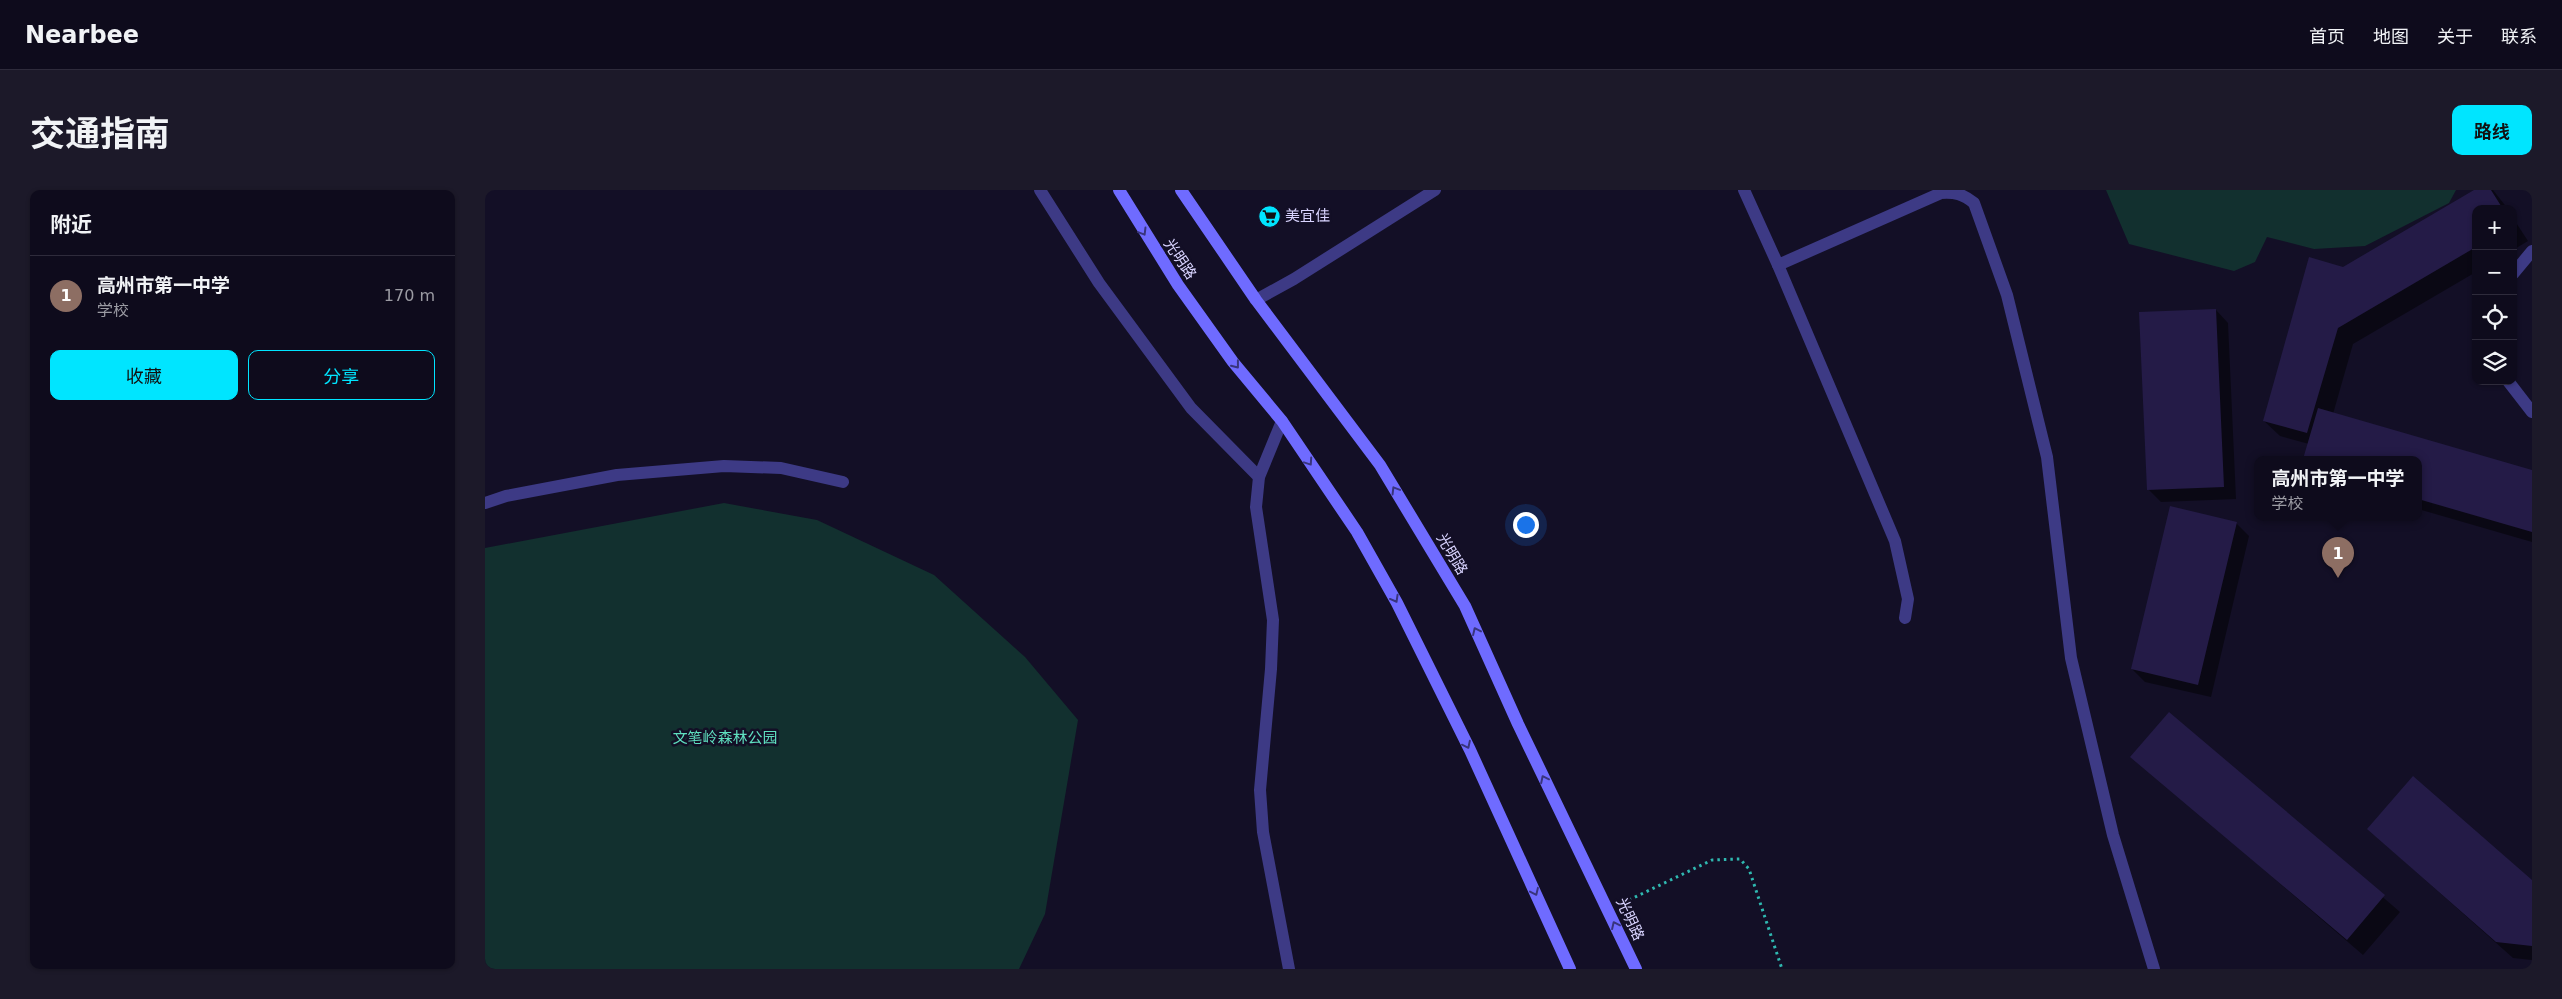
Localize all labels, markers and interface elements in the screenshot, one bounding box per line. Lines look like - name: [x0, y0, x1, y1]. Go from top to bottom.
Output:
- text: Nearbee: [25, 21, 139, 49]
- text: 首页: [2309, 26, 2345, 47]
- text: 地图: [2373, 26, 2409, 47]
- text: 关于: [2437, 26, 2473, 47]
- text: 联系: [2501, 26, 2537, 47]
- button: 路线: [2452, 105, 2532, 155]
- text: 交通指南: [30, 114, 170, 154]
- supermarket icon: 美宜佳: [1257, 204, 1281, 228]
- map controls: [2472, 205, 2517, 385]
- button: +: [2472, 205, 2517, 250]
- place label: 美宜佳: [1285, 207, 1330, 225]
- text: 附近: [50, 213, 92, 237]
- one-way arrow: [1137, 227, 1147, 236]
- street label: 光明路: [1160, 235, 1200, 283]
- button: −: [2472, 250, 2517, 295]
- text: 高州市第一中学: [97, 274, 230, 296]
- text: 1: [60, 286, 72, 305]
- text: 170 m: [384, 286, 435, 305]
- button: locate: [2472, 295, 2517, 340]
- text: 学校: [97, 301, 129, 320]
- button: layers: [2472, 340, 2517, 385]
- button: 收藏: [50, 350, 238, 400]
- button: 分享: [248, 350, 435, 400]
- one-way arrow: [1231, 359, 1239, 368]
- one-way arrow: [1303, 456, 1312, 465]
- popup: [2254, 456, 2422, 521]
- text: 高州市第一中学: [2271, 467, 2405, 489]
- one-way arrow: [1392, 487, 1402, 496]
- text: 学校: [2271, 494, 2304, 513]
- your location: [1513, 512, 1539, 538]
- street label: 光明路: [1433, 530, 1471, 578]
- pin: 1: [2322, 537, 2354, 578]
- one-way arrow: [1389, 594, 1399, 603]
- one-way arrow: [1472, 627, 1483, 636]
- park label: 文笔岭森林公园: [672, 729, 778, 747]
- one-way arrow: [1461, 740, 1471, 749]
- one-way arrow: [1540, 775, 1550, 784]
- one-way arrow: [1529, 887, 1539, 896]
- street label: 光明路: [1612, 895, 1648, 943]
- one-way arrow: [1611, 921, 1621, 930]

